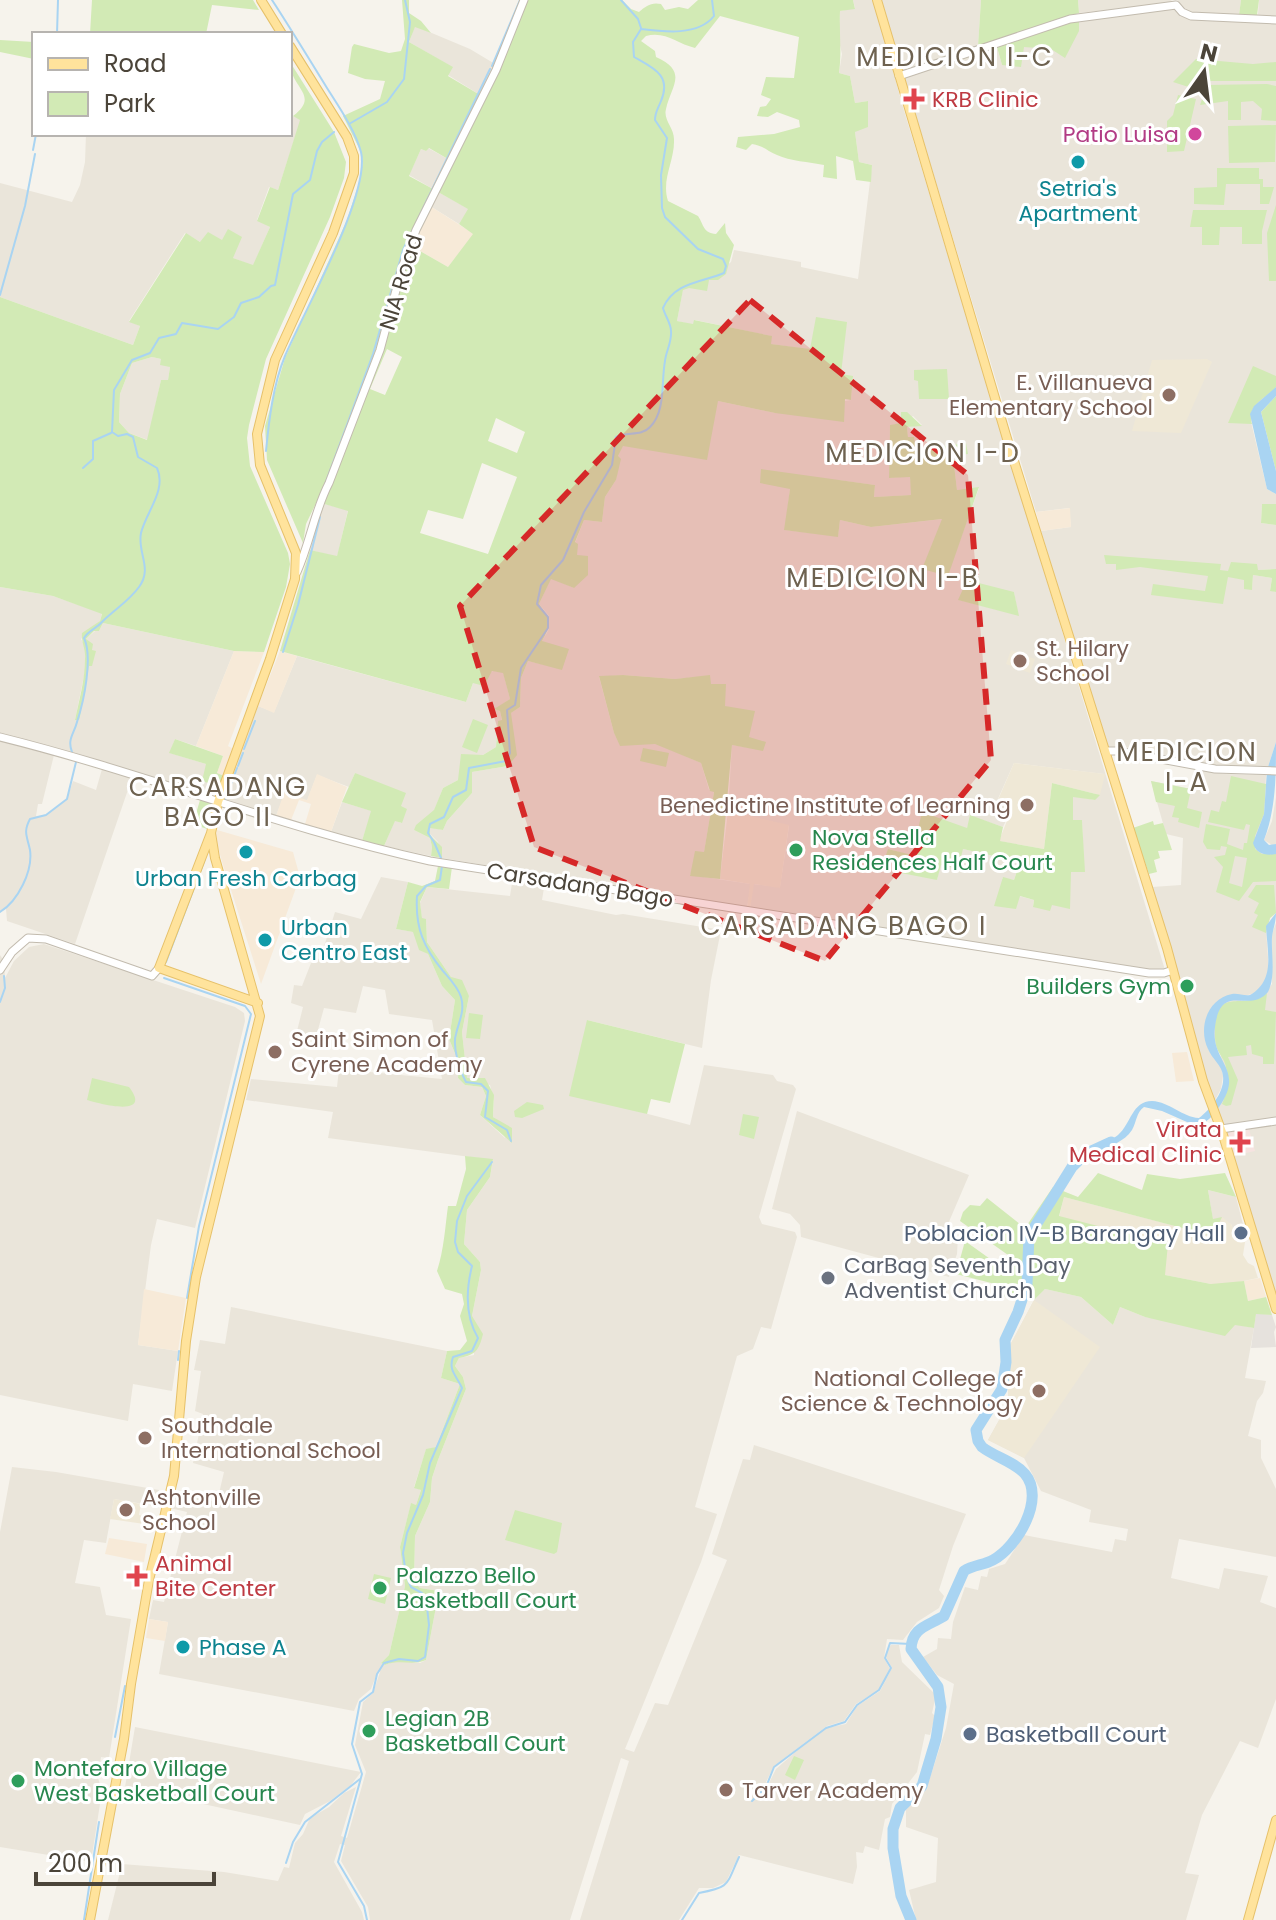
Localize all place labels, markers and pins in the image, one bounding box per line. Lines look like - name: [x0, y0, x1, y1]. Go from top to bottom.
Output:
- place label: KRB Clinic: [932, 84, 1039, 115]
- marker: KRB Clinic: [903, 88, 925, 110]
- place label: Patio Luisa: [1063, 119, 1179, 150]
- marker: Patio Luisa: [1186, 125, 1204, 143]
- marker: Setria's Apartment: [1069, 153, 1087, 171]
- place label: Setria's Apartment: [1018, 173, 1138, 229]
- place label: E. Villanueva Elementary School: [949, 367, 1153, 423]
- marker: E. Villanueva Elementary School: [1160, 386, 1178, 404]
- place label: St. Hilary School: [1036, 633, 1130, 689]
- marker: St. Hilary School: [1011, 652, 1029, 670]
- place label: Benedictine Institute of Learning: [660, 790, 1011, 821]
- marker: Benedictine Institute of Learning: [1018, 796, 1036, 814]
- place label: Nova Stella Residences Half Court: [812, 822, 1053, 878]
- marker: Nova Stella Residences Half Court: [787, 841, 805, 859]
- marker: Urban Fresh Carbag: [237, 843, 255, 861]
- place label: Urban Fresh Carbag: [135, 863, 357, 894]
- place label: Urban Centro East: [281, 912, 408, 968]
- marker: Urban Centro East: [256, 931, 274, 949]
- place label: Builders Gym: [1026, 971, 1171, 1002]
- marker: Builders Gym: [1178, 977, 1196, 995]
- place label: Saint Simon of Cyrene Academy: [291, 1024, 483, 1080]
- marker: Saint Simon of Cyrene Academy: [266, 1043, 284, 1061]
- place label: Virata Medical Clinic: [1069, 1114, 1222, 1170]
- marker: Virata Medical Clinic: [1229, 1131, 1251, 1153]
- place label: Poblacion IV-B Barangay Hall: [904, 1218, 1225, 1249]
- marker: Poblacion IV-B Barangay Hall: [1232, 1224, 1250, 1242]
- place label: CarBag Seventh Day Adventist Church: [844, 1250, 1071, 1306]
- marker: CarBag Seventh Day Adventist Church: [819, 1269, 837, 1287]
- place label: National College of Science & Technology: [781, 1363, 1024, 1419]
- marker: National College of Science & Technology: [1030, 1382, 1048, 1400]
- place label: Southdale International School: [161, 1410, 381, 1466]
- marker: Southdale International School: [136, 1429, 154, 1447]
- place label: Ashtonville School: [142, 1482, 261, 1538]
- marker: Ashtonville School: [117, 1501, 135, 1519]
- place label: Animal Bite Center: [155, 1548, 276, 1604]
- place label: Palazzo Bello Basketball Court: [396, 1560, 577, 1616]
- marker: Animal Bite Center: [126, 1565, 148, 1587]
- marker: Palazzo Bello Basketball Court: [371, 1579, 389, 1597]
- place label: Phase A: [199, 1632, 287, 1663]
- marker: Phase A: [174, 1638, 192, 1656]
- place label: Legian 2B Basketball Court: [385, 1703, 566, 1759]
- place label: Basketball Court: [986, 1719, 1167, 1750]
- marker: Legian 2B Basketball Court: [360, 1722, 378, 1740]
- marker: Basketball Court: [961, 1725, 979, 1743]
- place label: Montefaro Village West Basketball Court: [34, 1753, 275, 1809]
- marker: Montefaro Village West Basketball Court: [9, 1772, 27, 1790]
- place label: Tarver Academy: [742, 1775, 924, 1806]
- marker: Tarver Academy: [717, 1781, 735, 1799]

